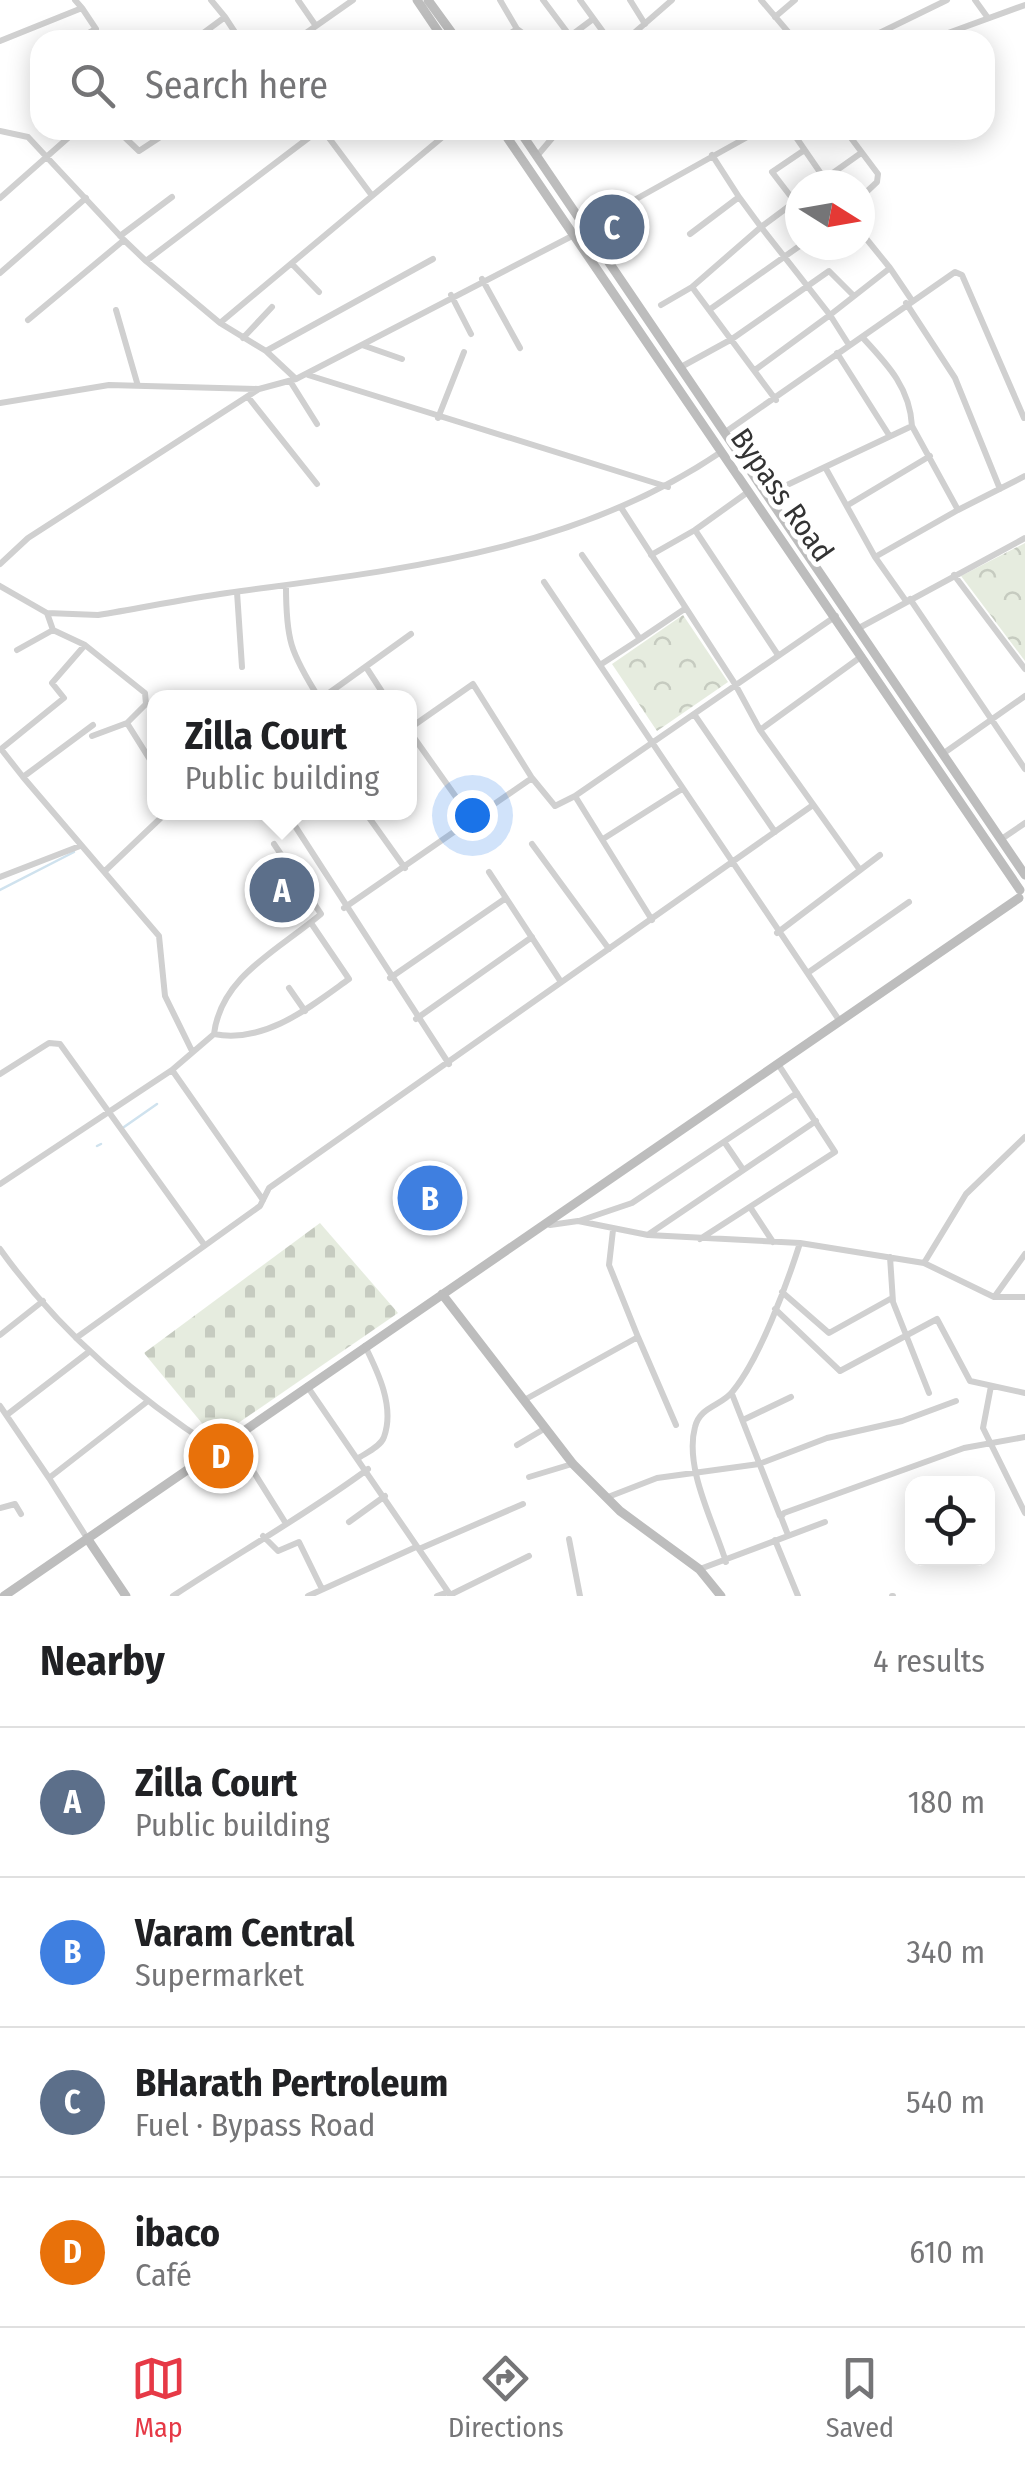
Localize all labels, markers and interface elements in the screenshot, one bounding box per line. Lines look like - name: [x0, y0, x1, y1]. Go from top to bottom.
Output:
- search box: [30, 30, 995, 140]
- icon: search: [65, 58, 120, 113]
- text: Search here: [145, 62, 328, 108]
- north arrow: [785, 170, 875, 260]
- pin: C: [580, 190, 644, 264]
- street label: Bypass Road: [723, 421, 841, 569]
- popup: [147, 690, 417, 820]
- text: Zilla Court: [185, 713, 347, 759]
- text: Public building: [185, 759, 379, 797]
- your location: [447, 790, 498, 841]
- pin: A: [250, 852, 314, 928]
- pin: B: [398, 1160, 462, 1236]
- pin: D: [188, 1418, 254, 1494]
- map controls: [905, 1476, 995, 1566]
- button: locate: [905, 1476, 995, 1566]
- text: Nearby: [40, 1636, 165, 1686]
- text: 4 results: [873, 1642, 985, 1680]
- text: Zilla Court: [135, 1760, 297, 1806]
- text: A: [64, 1783, 81, 1821]
- text: 180 m: [908, 1783, 985, 1821]
- text: Public building: [135, 1806, 330, 1844]
- text: Varam Central: [135, 1910, 354, 1956]
- text: B: [64, 1933, 81, 1971]
- text: 340 m: [906, 1933, 985, 1971]
- text: Supermarket: [135, 1956, 304, 1994]
- text: BHarath Pertroleum: [135, 2060, 448, 2106]
- text: C: [64, 2083, 81, 2121]
- text: 540 m: [906, 2083, 985, 2121]
- text: Fuel · Bypass Road: [135, 2106, 375, 2144]
- text: ibaco: [135, 2210, 220, 2256]
- text: D: [63, 2233, 82, 2271]
- text: 610 m: [909, 2233, 985, 2271]
- text: Café: [135, 2256, 192, 2294]
- tab: Map: [131, 2351, 186, 2444]
- tab: Directions: [448, 2351, 564, 2444]
- tab: Saved: [826, 2351, 894, 2444]

